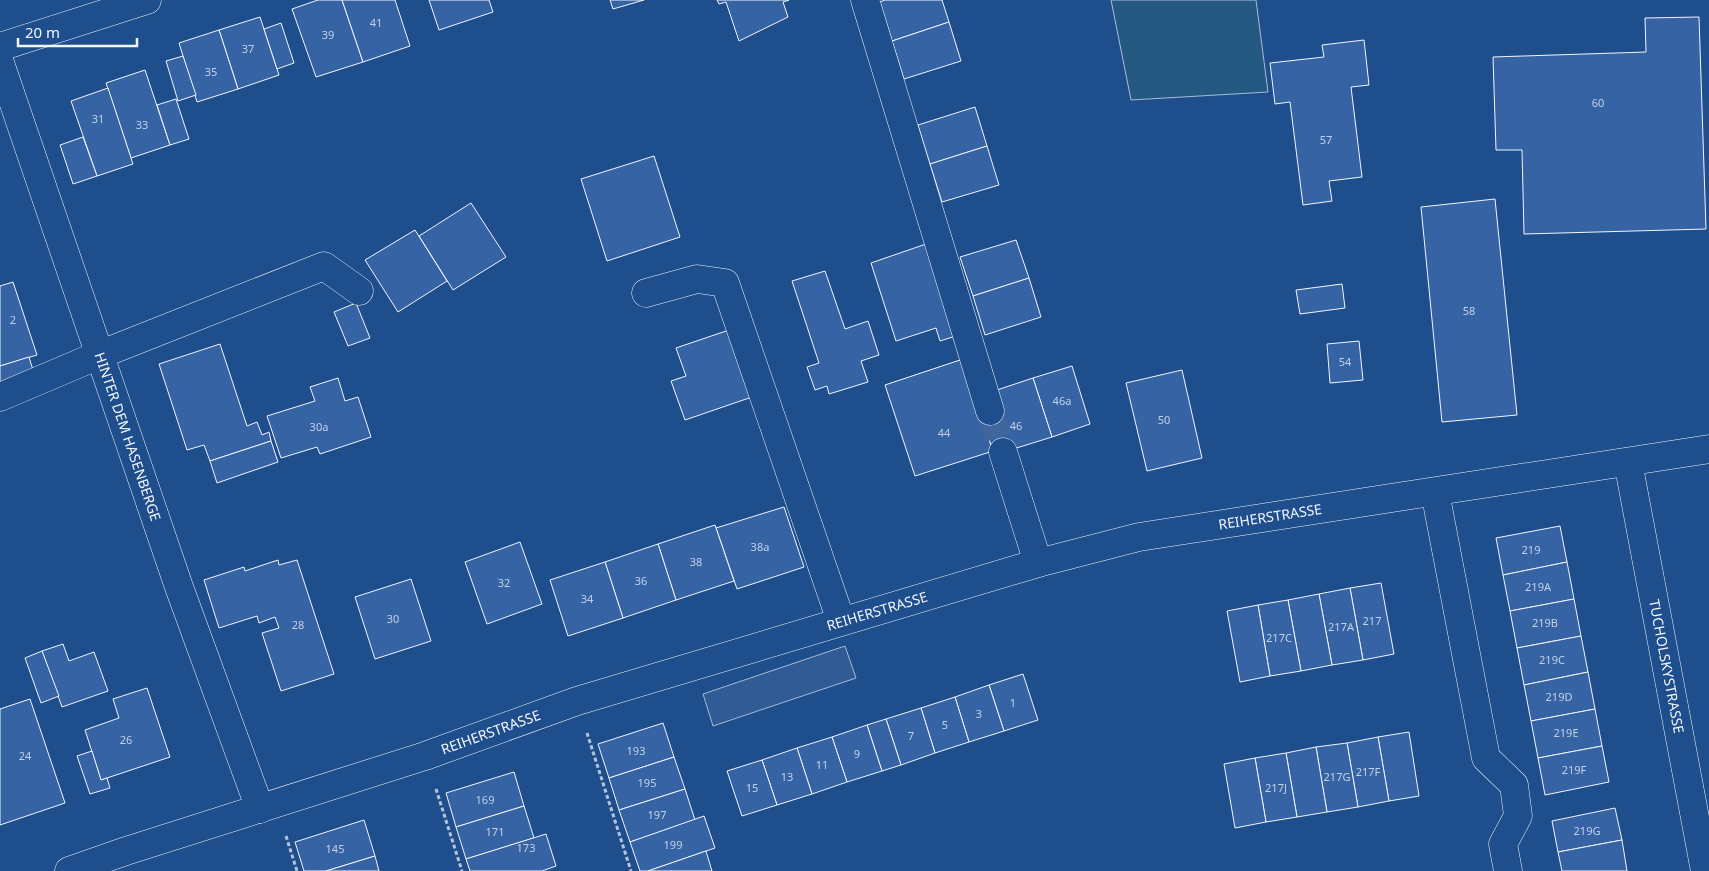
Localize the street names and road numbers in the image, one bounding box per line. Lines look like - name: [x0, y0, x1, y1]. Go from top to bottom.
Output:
- street label: HINTER DEM HASENBERGE: [91, 350, 166, 524]
- street label: REIHERSTRASSE: [1217, 499, 1323, 534]
- street label: REIHERSTRASSE: [824, 587, 930, 635]
- street label: TUCHOLSKYSTRASSE: [1645, 598, 1689, 735]
- street label: REIHERSTRASSE: [438, 705, 543, 758]

